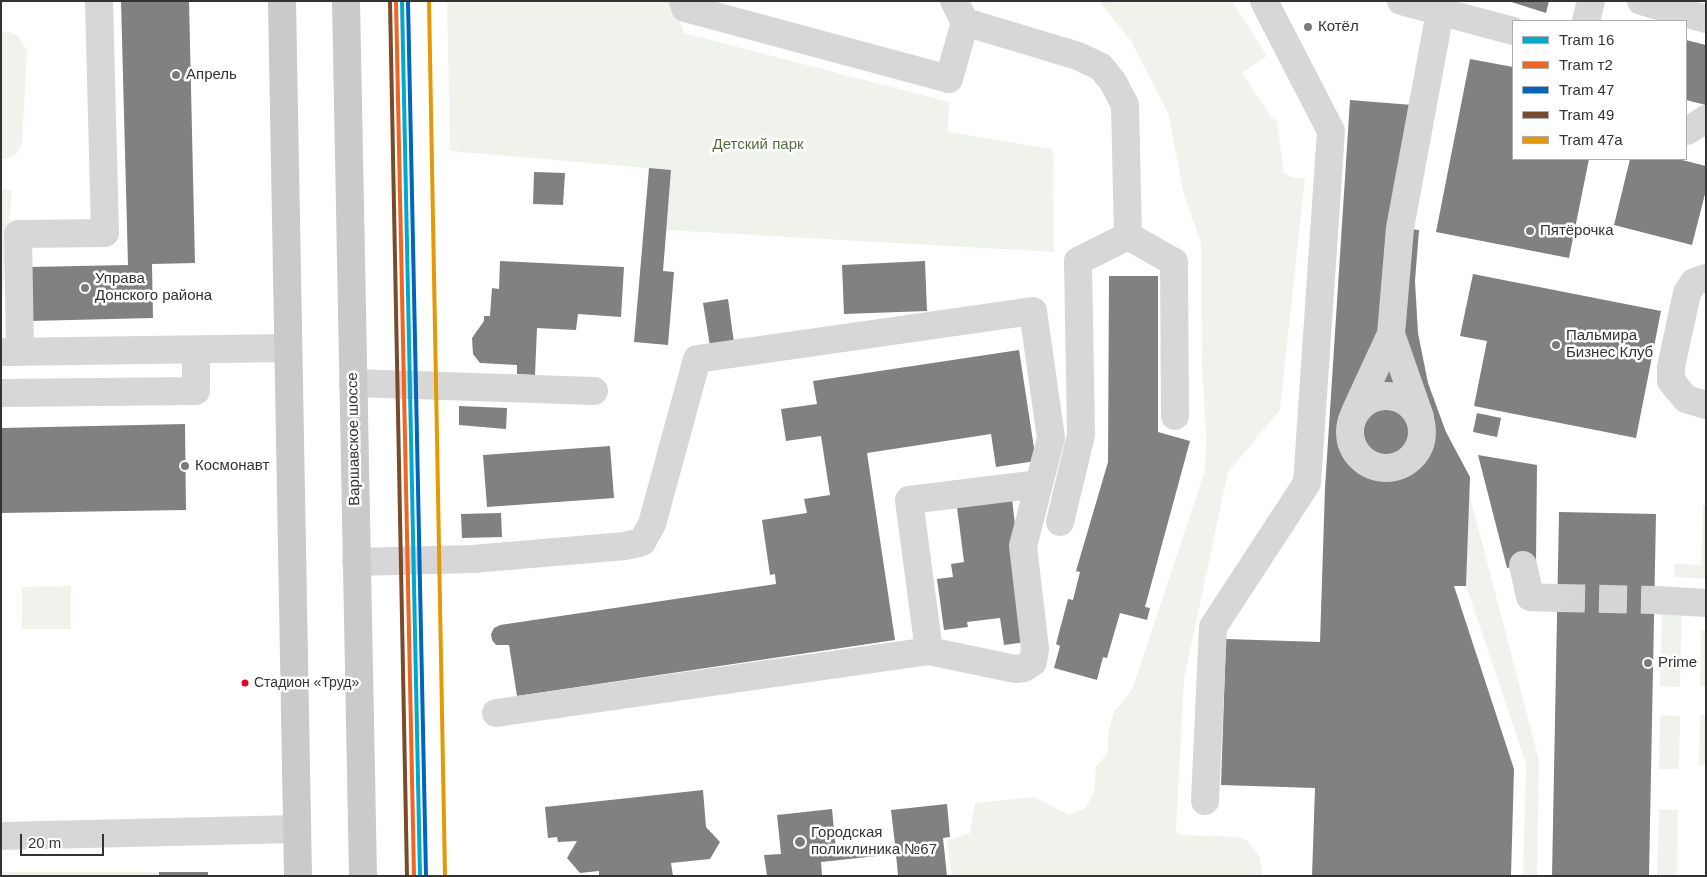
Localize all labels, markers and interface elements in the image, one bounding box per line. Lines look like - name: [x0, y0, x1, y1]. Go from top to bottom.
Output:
- place label: Котёл: [1318, 18, 1359, 36]
- legend: [1512, 20, 1687, 160]
- marker: Котёл: [1302, 21, 1314, 33]
- text: Tram 16: [1559, 31, 1614, 48]
- text: Tram т2: [1559, 56, 1613, 73]
- place label: Апрель: [186, 66, 237, 84]
- marker: Апрель: [170, 69, 182, 81]
- text: Tram 47: [1559, 81, 1614, 98]
- text: Tram 49: [1559, 106, 1614, 123]
- text: Tram 47а: [1559, 131, 1623, 148]
- park label: Детский парк: [712, 136, 804, 154]
- place label: Пятёрочка: [1540, 222, 1614, 240]
- marker: Пятёрочка: [1524, 225, 1536, 237]
- place label: Управа Донского района: [95, 270, 212, 305]
- marker: Управа Донского района: [79, 282, 91, 294]
- place label: Пальмира Бизнес Клуб: [1566, 327, 1653, 362]
- marker: Пальмира Бизнес Клуб: [1550, 339, 1562, 351]
- street label: Варшавское шоссе: [344, 372, 364, 506]
- place label: Космонавт: [195, 457, 269, 475]
- marker: Космонавт: [179, 460, 191, 472]
- place label: Prime: [1658, 654, 1697, 672]
- marker: Prime: [1642, 657, 1654, 669]
- place label: Стадион «Труд»: [254, 675, 359, 691]
- marker: Стадион «Труд»: [240, 678, 250, 688]
- scale bar: [22, 824, 106, 856]
- place label: Городская поликлиника №67: [811, 824, 937, 859]
- text: 20 m: [28, 834, 61, 851]
- marker: Городская поликлиника №67: [793, 835, 807, 849]

